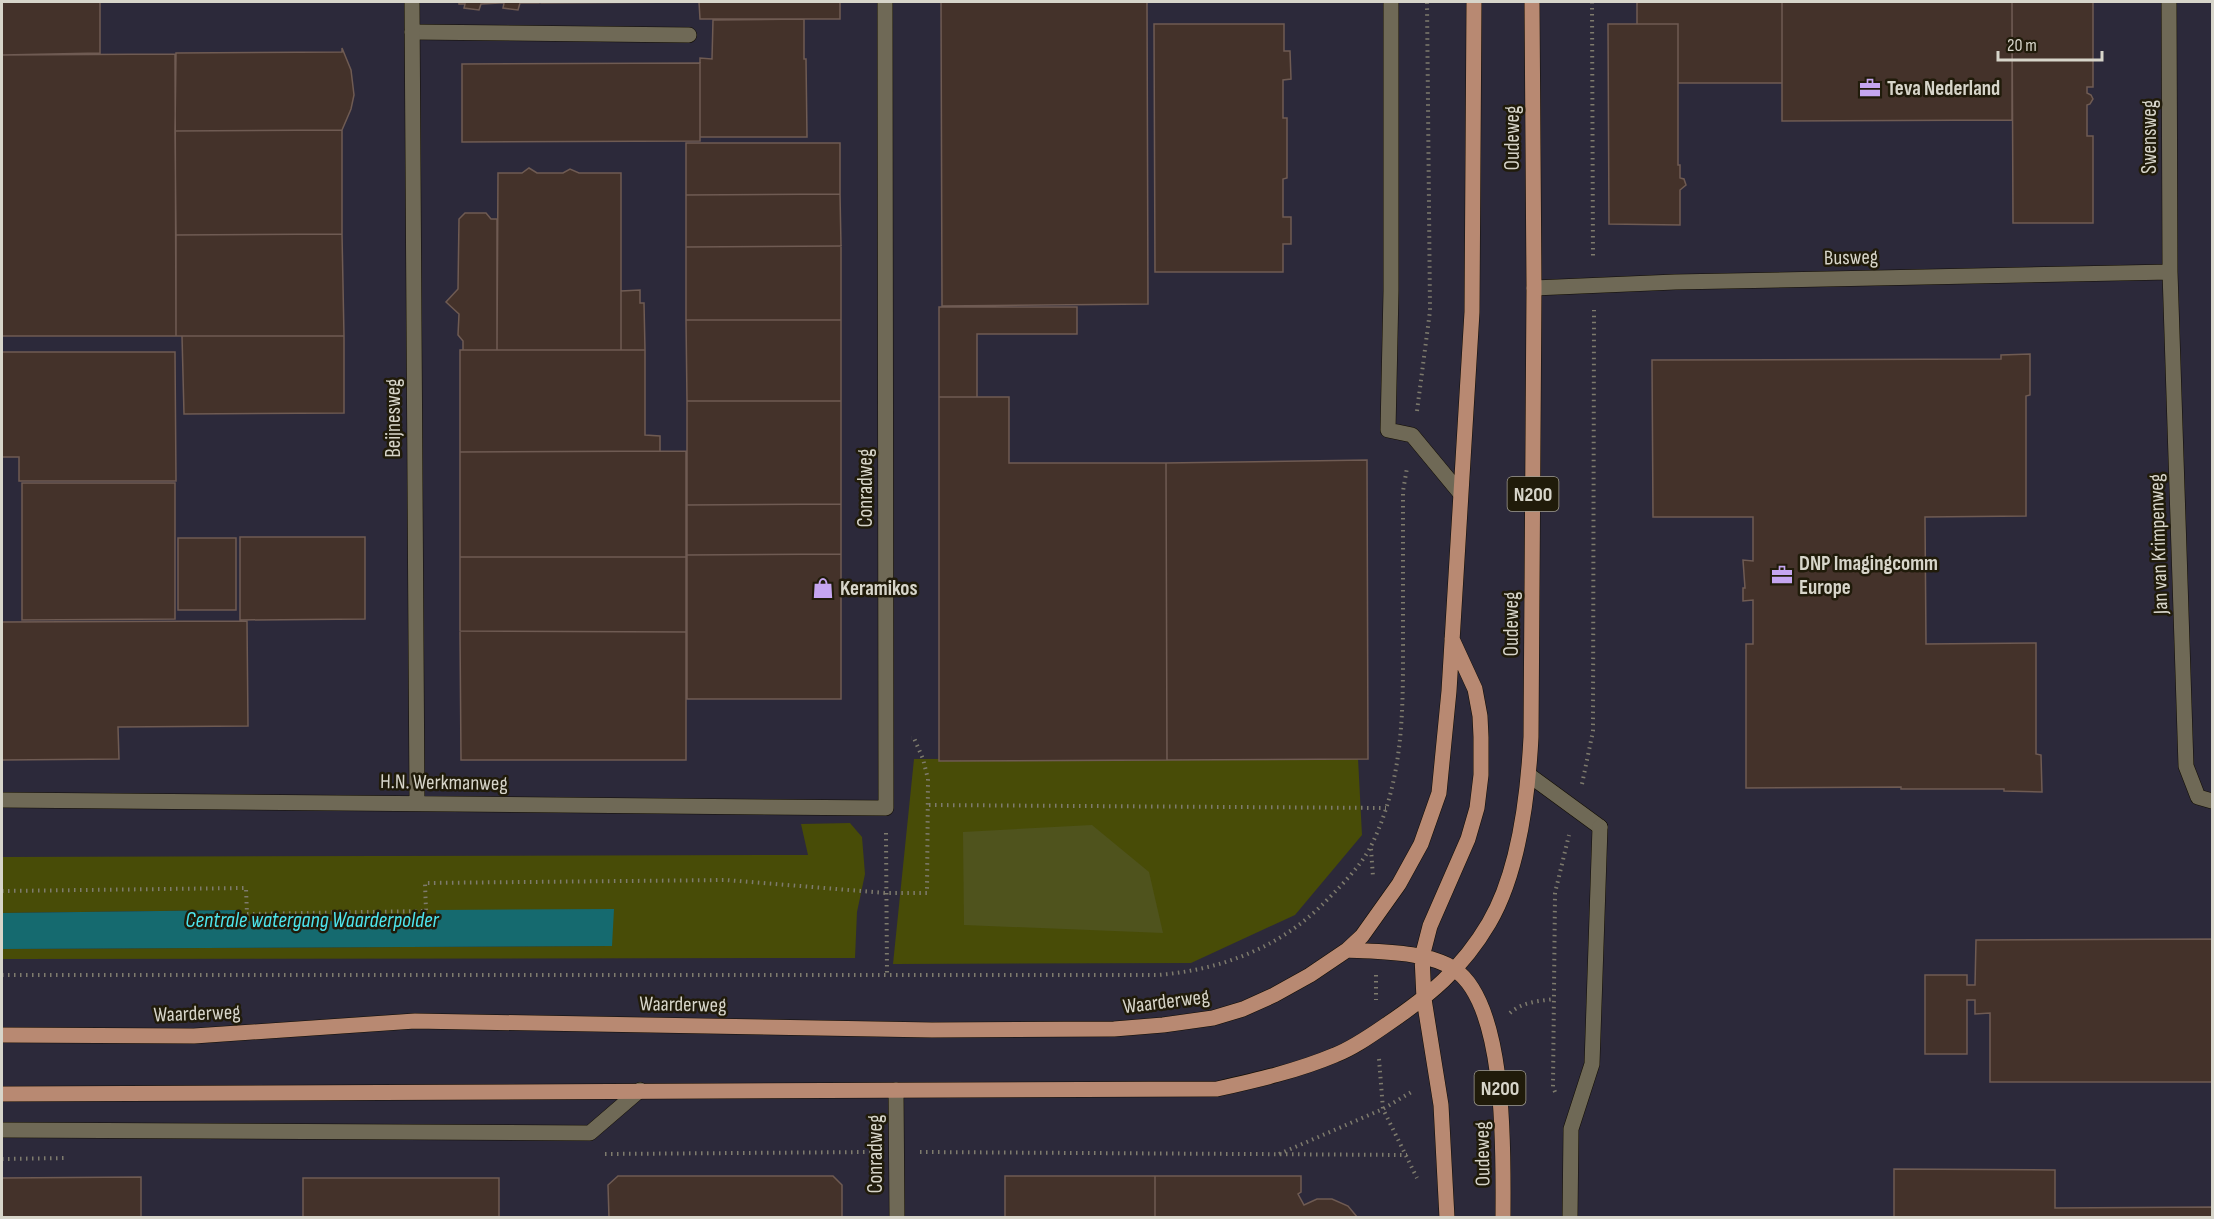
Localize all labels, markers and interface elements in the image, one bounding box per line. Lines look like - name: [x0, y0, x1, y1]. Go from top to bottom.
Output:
- scale bar: [1998, 24, 2102, 62]
- text: 20 m: [2007, 35, 2037, 56]
- office icon: Teva Nederland: [1858, 76, 1882, 100]
- place label: Teva Nederland: [1887, 76, 2000, 101]
- street label: Swensweg: [2137, 100, 2162, 174]
- street label: Oudeweg: [1500, 106, 1525, 170]
- street label: Busweg: [1824, 245, 1878, 270]
- street label: Beijnesweg: [381, 379, 406, 457]
- street label: Conradweg: [853, 449, 878, 527]
- street label: Jan van Krimpenweg: [2144, 473, 2173, 616]
- road number: N200: [1508, 477, 1558, 511]
- place label: DNP Imagingcomm Europe: [1799, 551, 1938, 600]
- office icon: DNP Imagingcomm Europe: [1770, 563, 1794, 587]
- shop icon: Keramikos: [811, 576, 835, 600]
- place label: Keramikos: [840, 576, 918, 601]
- street label: Oudeweg: [1499, 592, 1524, 656]
- street label: H.N. Werkmanweg: [380, 769, 508, 796]
- water label: Centrale watergang Waarderpolder: [185, 907, 440, 934]
- street label: Waarderweg: [1121, 984, 1211, 1019]
- street label: Waarderweg: [639, 991, 727, 1018]
- street label: Waarderweg: [153, 999, 241, 1028]
- road number: N200: [1474, 1071, 1526, 1105]
- street label: Conradweg: [863, 1115, 888, 1193]
- street label: Oudeweg: [1469, 1121, 1496, 1187]

